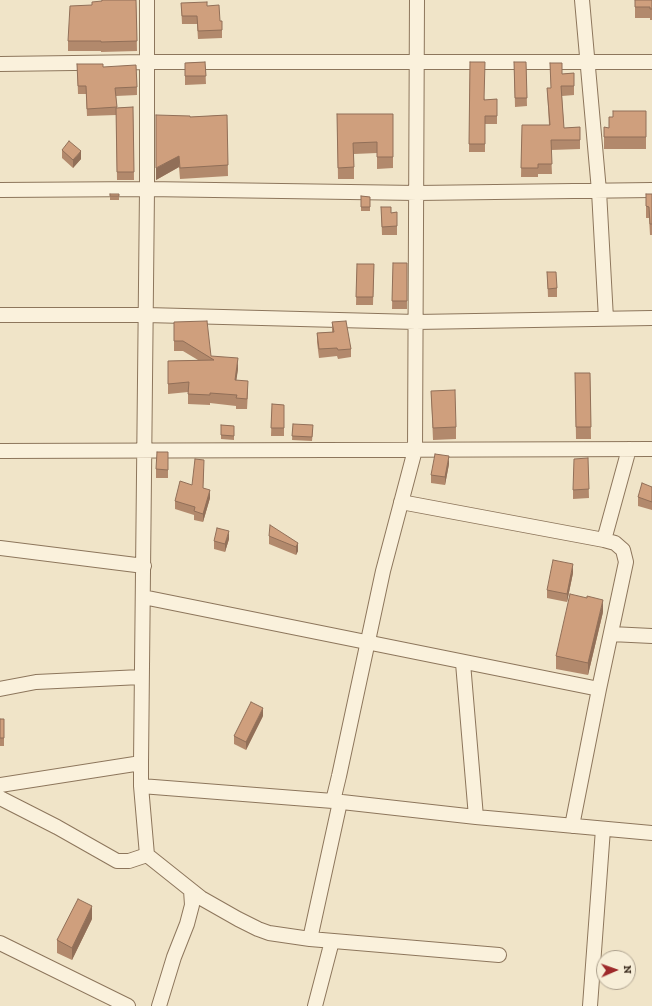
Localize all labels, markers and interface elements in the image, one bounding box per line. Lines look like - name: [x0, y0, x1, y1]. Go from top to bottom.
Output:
- north arrow: [596, 950, 636, 990]
- text: N: [621, 965, 634, 974]

